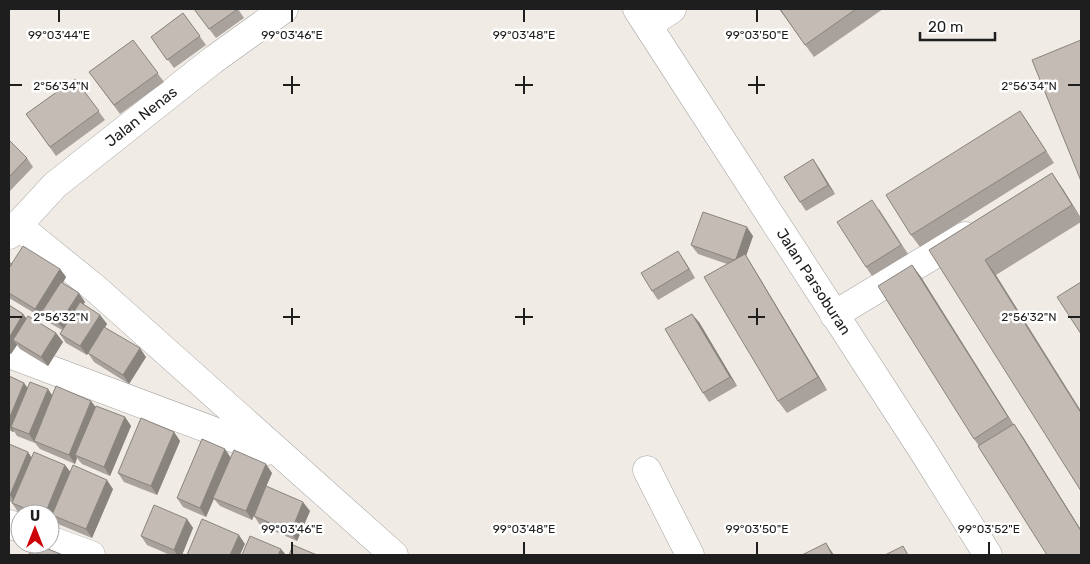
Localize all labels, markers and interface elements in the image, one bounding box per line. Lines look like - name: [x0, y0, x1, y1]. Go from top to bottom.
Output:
- scale bar: [920, 10, 995, 42]
- text: 20 m: [928, 18, 963, 36]
- text: 99°03'44"E: [28, 28, 90, 42]
- text: 99°03'46"E: [261, 28, 323, 42]
- text: 99°03'48"E: [493, 28, 555, 42]
- text: 99°03'50"E: [726, 28, 788, 42]
- text: 2°56'34"N: [33, 79, 89, 93]
- text: 2°56'34"N: [1001, 79, 1057, 93]
- street label: Jalan Nenas: [102, 83, 181, 151]
- street label: Jalan Parsoburan: [773, 225, 855, 338]
- text: 2°56'32"N: [33, 310, 89, 324]
- text: 2°56'32"N: [1001, 310, 1057, 324]
- north arrow: [10, 504, 60, 554]
- text: U: [30, 508, 40, 525]
- text: 99°03'46"E: [261, 522, 323, 536]
- text: 99°03'48"E: [493, 522, 555, 536]
- text: 99°03'50"E: [726, 522, 788, 536]
- text: 99°03'52"E: [958, 522, 1020, 536]

